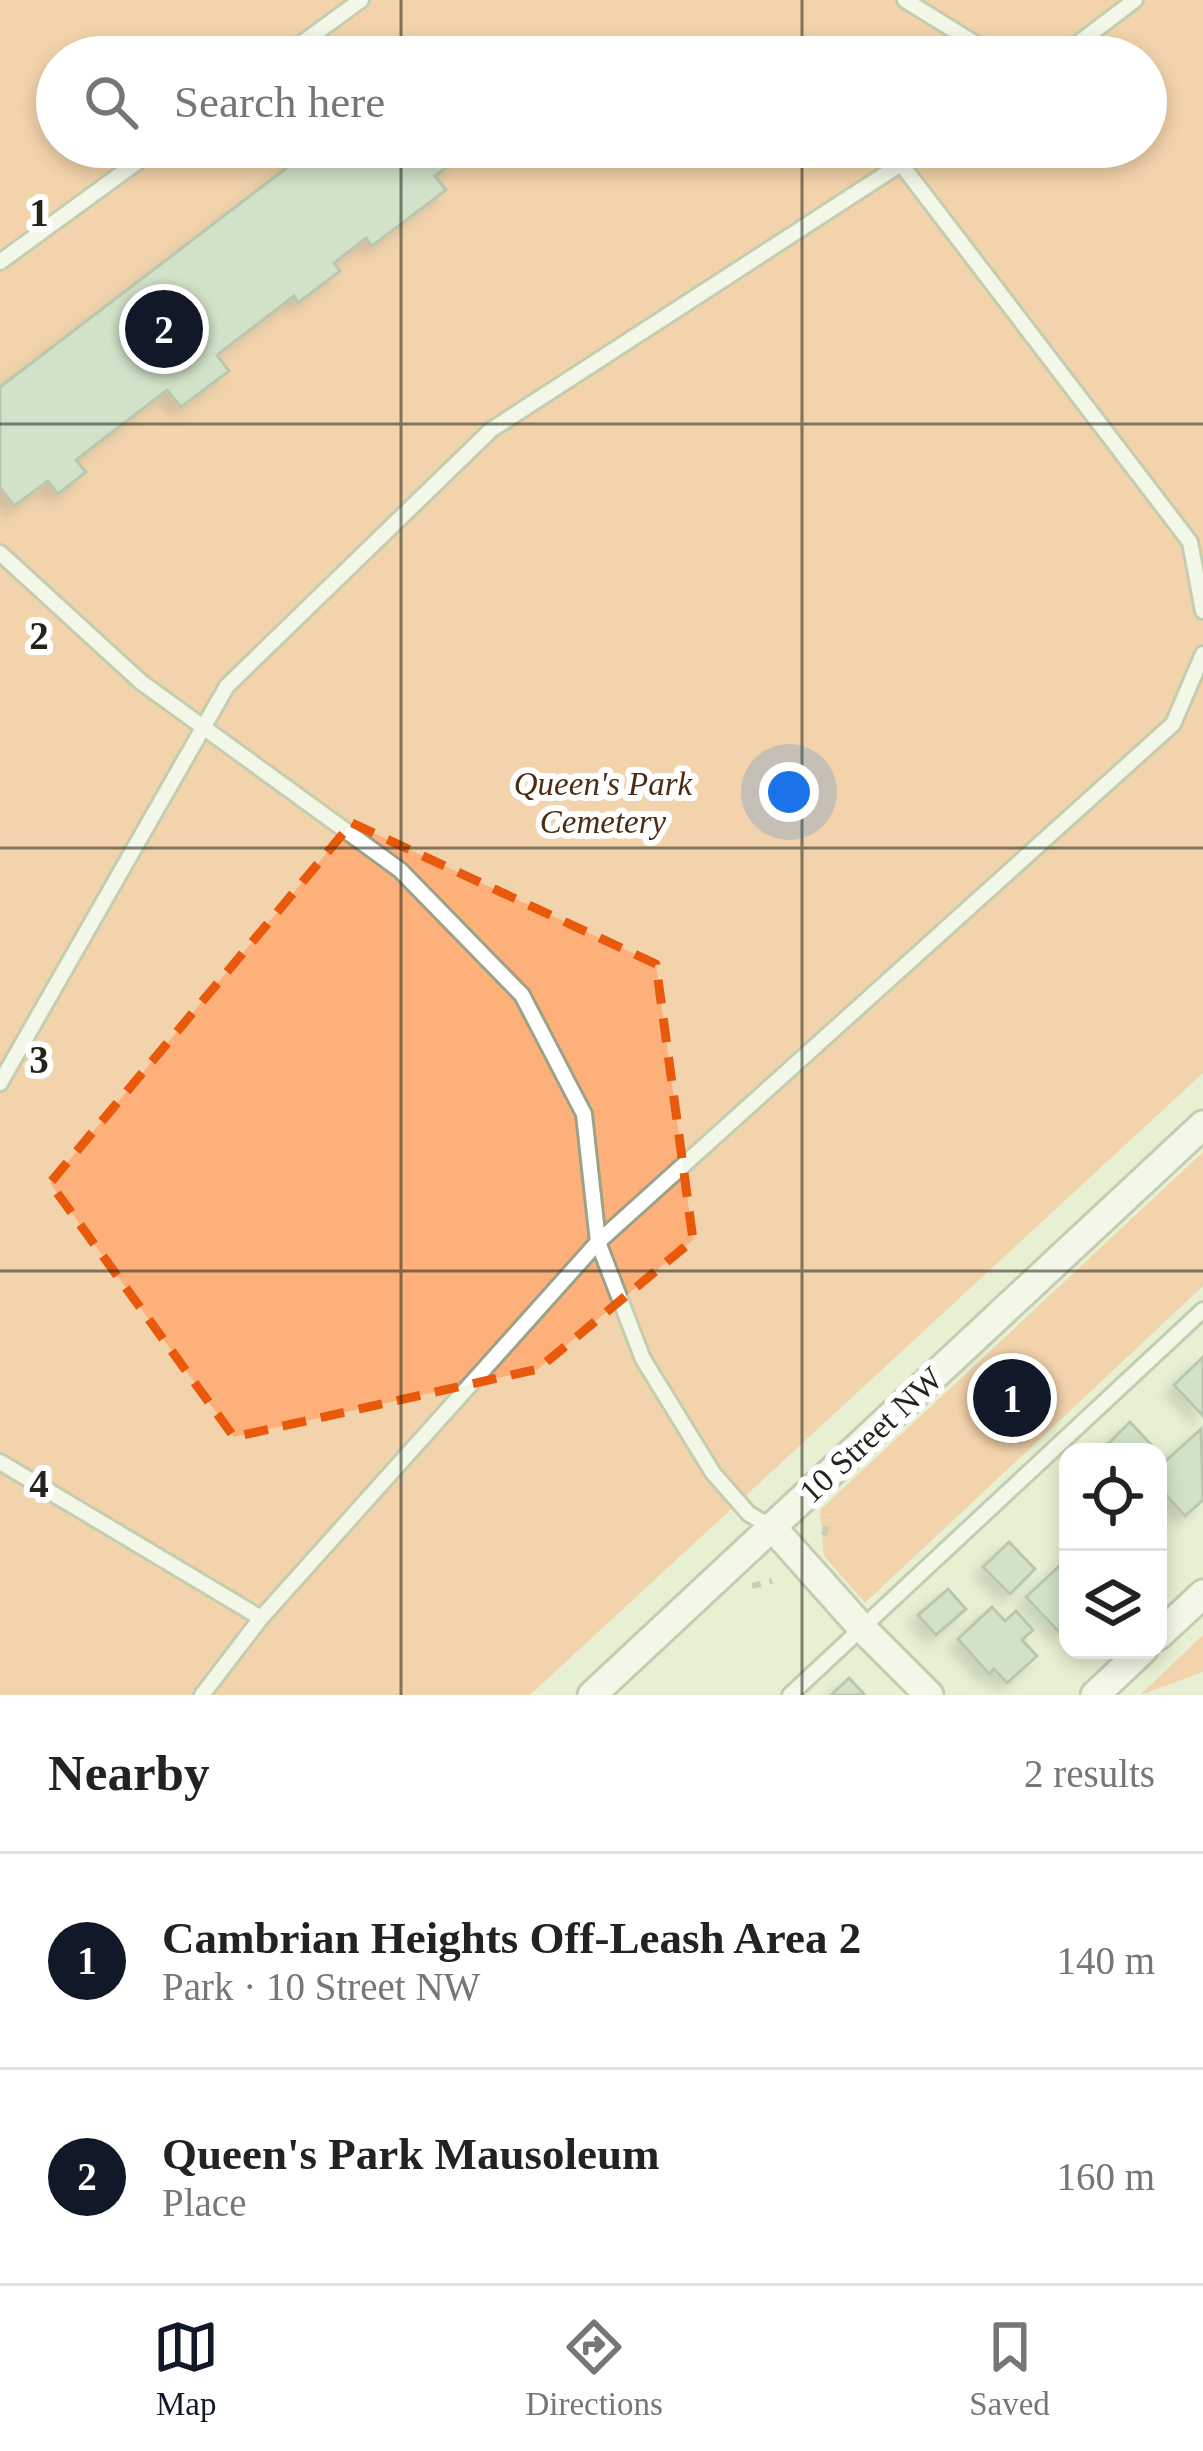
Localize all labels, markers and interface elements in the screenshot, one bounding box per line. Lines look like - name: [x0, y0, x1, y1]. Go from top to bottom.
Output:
- search box: [36, 36, 1167, 168]
- icon: search: [78, 69, 144, 135]
- text: Search here: [174, 77, 385, 127]
- text: 1: [29, 191, 49, 234]
- pin: 2: [125, 284, 203, 374]
- text: 2: [29, 614, 49, 657]
- your location: [759, 762, 819, 822]
- park label: Queen's Park Cemetery: [514, 766, 694, 840]
- text: 3: [29, 1038, 49, 1081]
- pin: 1: [973, 1353, 1051, 1443]
- street label: 10 Street NW: [792, 1359, 950, 1510]
- map controls: [1059, 1443, 1167, 1659]
- button: locate: [1059, 1443, 1167, 1551]
- text: 4: [29, 1462, 49, 1505]
- button: layers: [1059, 1551, 1167, 1659]
- text: Nearby: [48, 1745, 209, 1801]
- text: 2 results: [1024, 1752, 1155, 1795]
- text: Cambrian Heights Off-Leash Area 2: [162, 1913, 861, 1963]
- text: 1: [77, 1939, 97, 1982]
- text: 140 m: [1056, 1939, 1155, 1982]
- text: Park · 10 Street NW: [162, 1965, 480, 2008]
- text: Queen's Park Mausoleum: [162, 2129, 660, 2179]
- text: 2: [77, 2155, 97, 2198]
- text: 160 m: [1056, 2155, 1155, 2198]
- text: Place: [162, 2181, 246, 2224]
- tab: Map: [153, 2314, 219, 2423]
- tab: Directions: [525, 2314, 663, 2423]
- tab: Saved: [969, 2314, 1050, 2423]

